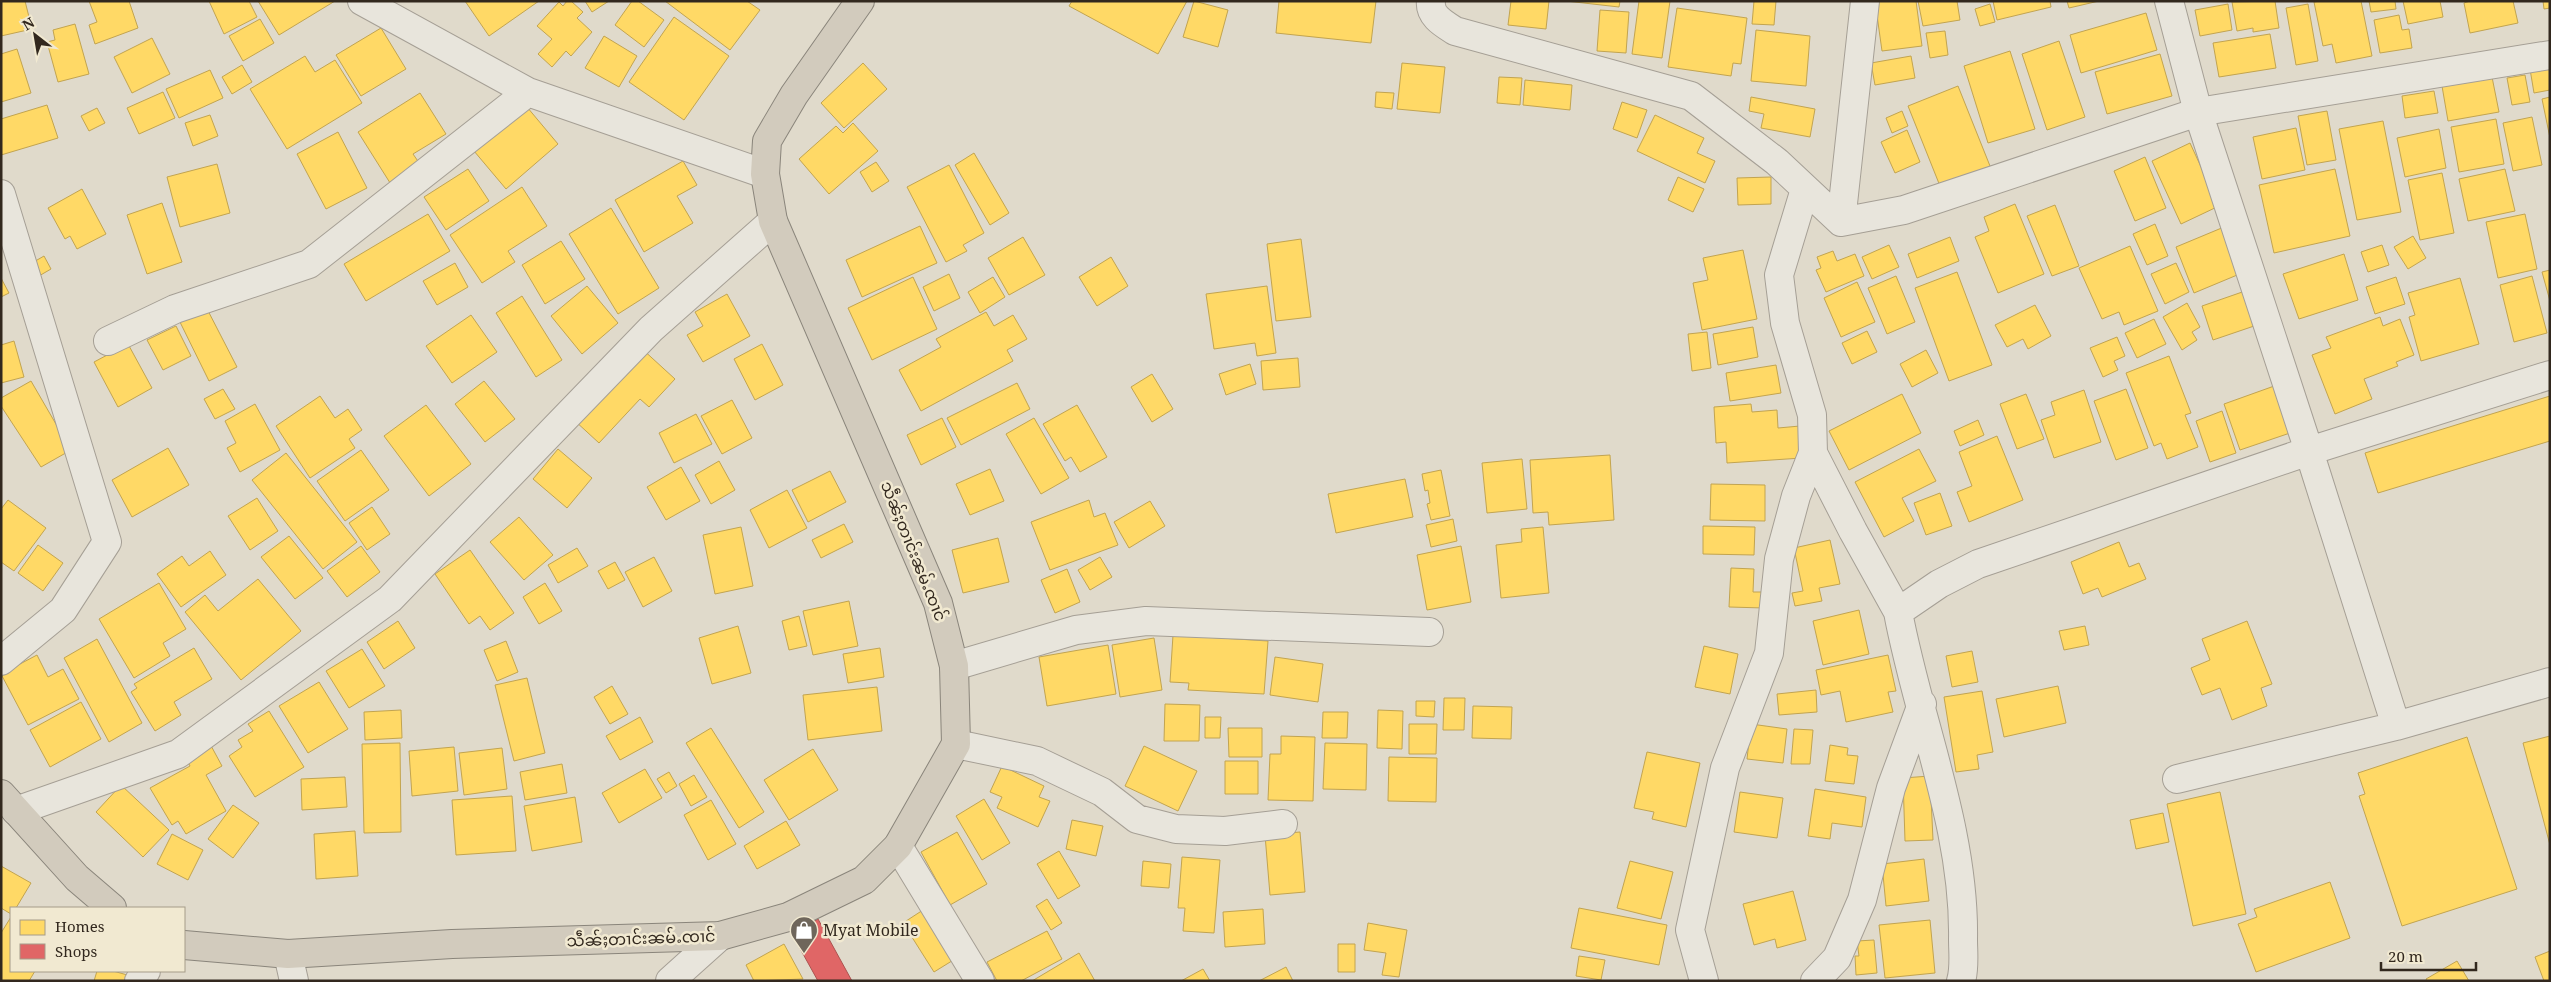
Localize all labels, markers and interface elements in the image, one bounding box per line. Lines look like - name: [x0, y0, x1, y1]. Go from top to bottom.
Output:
- north arrow: [10, 10, 60, 60]
- text: N: [18, 12, 38, 34]
- street label: သဵၼ်ႈတၢင်းၼမ်ႉၸၢင်: [876, 478, 952, 624]
- legend: [10, 907, 185, 972]
- shop icon: Myat Mobile: [789, 915, 819, 954]
- text: Homes: [55, 916, 105, 936]
- place label: Myat Mobile: [823, 919, 919, 941]
- street label: သဵၼ်ႈတၢင်းၼမ်ႉၸၢင်: [566, 924, 716, 952]
- scale bar: [2381, 940, 2476, 972]
- text: Shops: [55, 941, 98, 961]
- text: 20 m: [2388, 946, 2423, 966]

